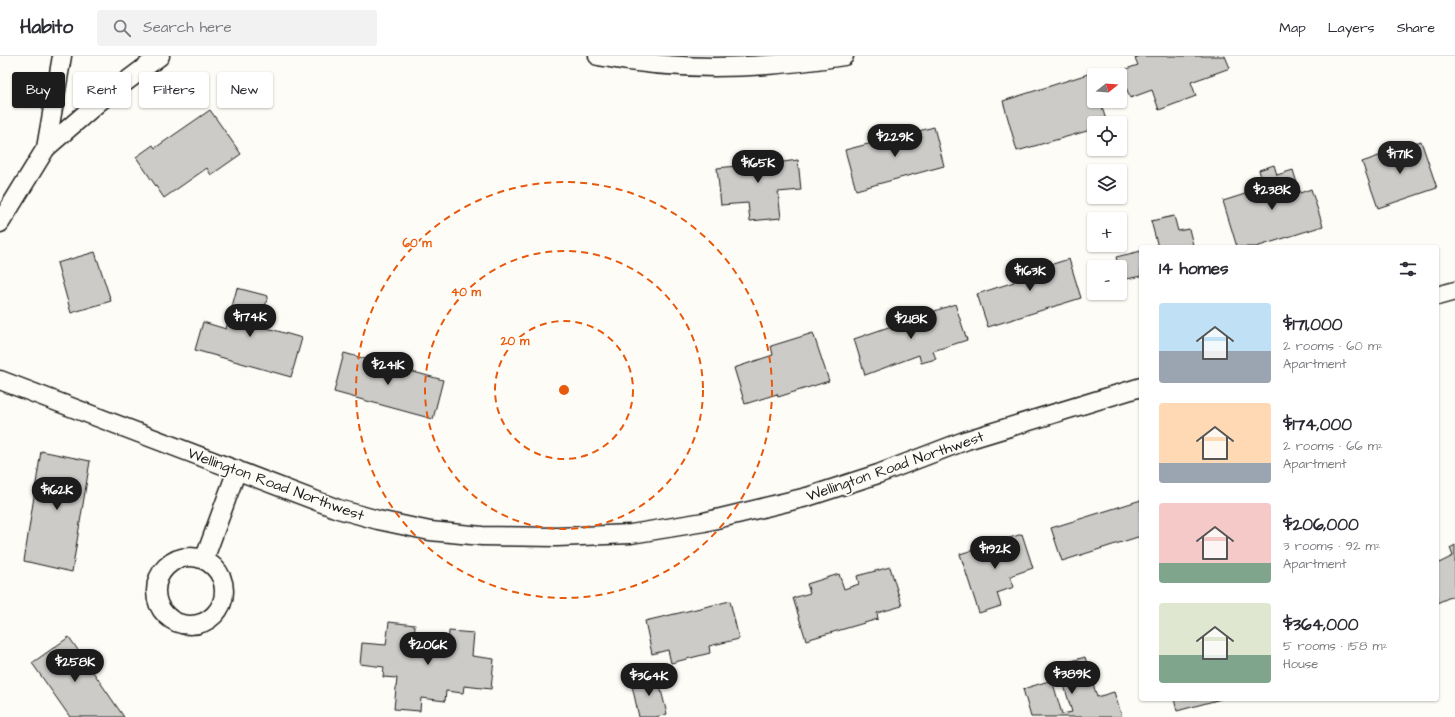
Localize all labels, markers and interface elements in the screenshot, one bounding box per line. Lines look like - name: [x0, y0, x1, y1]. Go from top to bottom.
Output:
- search box: [97, 10, 377, 46]
- text: Habito: [20, 14, 73, 41]
- icon: search: [111, 17, 133, 39]
- text: Search here: [143, 17, 232, 38]
- text: Map: [1279, 18, 1306, 38]
- text: Layers: [1328, 18, 1375, 38]
- text: Share: [1397, 18, 1435, 38]
- north arrow: [1087, 68, 1127, 108]
- map controls: [1087, 68, 1127, 300]
- chip: Buy: [12, 72, 65, 108]
- chip: Rent: [73, 72, 131, 108]
- chip: Filters: [139, 72, 209, 108]
- chip: New: [217, 72, 273, 108]
- button: locate: [1087, 116, 1127, 156]
- pin: $229K: [867, 124, 923, 158]
- text: $229K: [876, 128, 914, 146]
- pin: $171K: [1372, 141, 1428, 175]
- text: $171K: [1387, 145, 1413, 163]
- pin: $165K: [730, 150, 786, 184]
- text: $165K: [741, 154, 775, 172]
- button: layers: [1087, 164, 1127, 204]
- pin: $238K: [1244, 177, 1300, 211]
- text: $238K: [1253, 181, 1291, 199]
- button: +: [1087, 212, 1127, 252]
- text: 60 m: [402, 235, 432, 252]
- text: 14 homes: [1159, 257, 1229, 281]
- pin: $163K: [1002, 258, 1058, 292]
- icon: filters: [1397, 258, 1419, 280]
- button: −: [1087, 260, 1127, 300]
- text: $163K: [1014, 262, 1046, 280]
- text: 40 m: [451, 284, 482, 301]
- pin: $174K: [222, 304, 278, 338]
- pin: $218K: [883, 306, 939, 340]
- text: $174K: [233, 308, 267, 326]
- text: $218K: [895, 310, 927, 328]
- text: $171,000: [1283, 313, 1342, 337]
- icon: home: [1191, 319, 1239, 367]
- text: 20 m: [500, 333, 530, 350]
- text: 2 rooms · 60 m²: [1283, 337, 1383, 355]
- pin: $241K: [360, 352, 416, 386]
- text: Apartment: [1283, 355, 1347, 373]
- text: $241K: [371, 356, 405, 374]
- centre of rings: [557, 383, 571, 397]
- text: $174,000: [1283, 413, 1352, 437]
- icon: home: [1191, 419, 1239, 467]
- street label: Wellington Road Northwest: [804, 426, 987, 508]
- text: 2 rooms · 66 m²: [1283, 437, 1383, 455]
- street label: Wellington Road Northwest: [184, 443, 367, 527]
- text: Apartment: [1283, 455, 1347, 473]
- pin: $162K: [29, 477, 85, 511]
- text: $162K: [41, 481, 73, 499]
- text: $206,000: [1283, 513, 1359, 537]
- icon: home: [1191, 519, 1239, 567]
- pin: $192K: [967, 536, 1023, 570]
- text: 3 rooms · 92 m²: [1283, 537, 1381, 555]
- text: $192K: [979, 540, 1011, 558]
- text: Apartment: [1283, 555, 1347, 573]
- text: $364,000: [1283, 613, 1359, 637]
- icon: home: [1191, 619, 1239, 667]
- pin: $206K: [400, 632, 456, 666]
- text: $206K: [409, 636, 447, 654]
- text: 5 rooms · 158 m²: [1283, 637, 1388, 655]
- pin: $258K: [47, 649, 103, 683]
- text: $258K: [55, 653, 95, 671]
- text: House: [1283, 655, 1318, 673]
- pin: $389K: [1044, 661, 1100, 695]
- pin: $364K: [621, 663, 677, 697]
- text: $389K: [1053, 665, 1091, 683]
- text: $364K: [630, 667, 668, 685]

